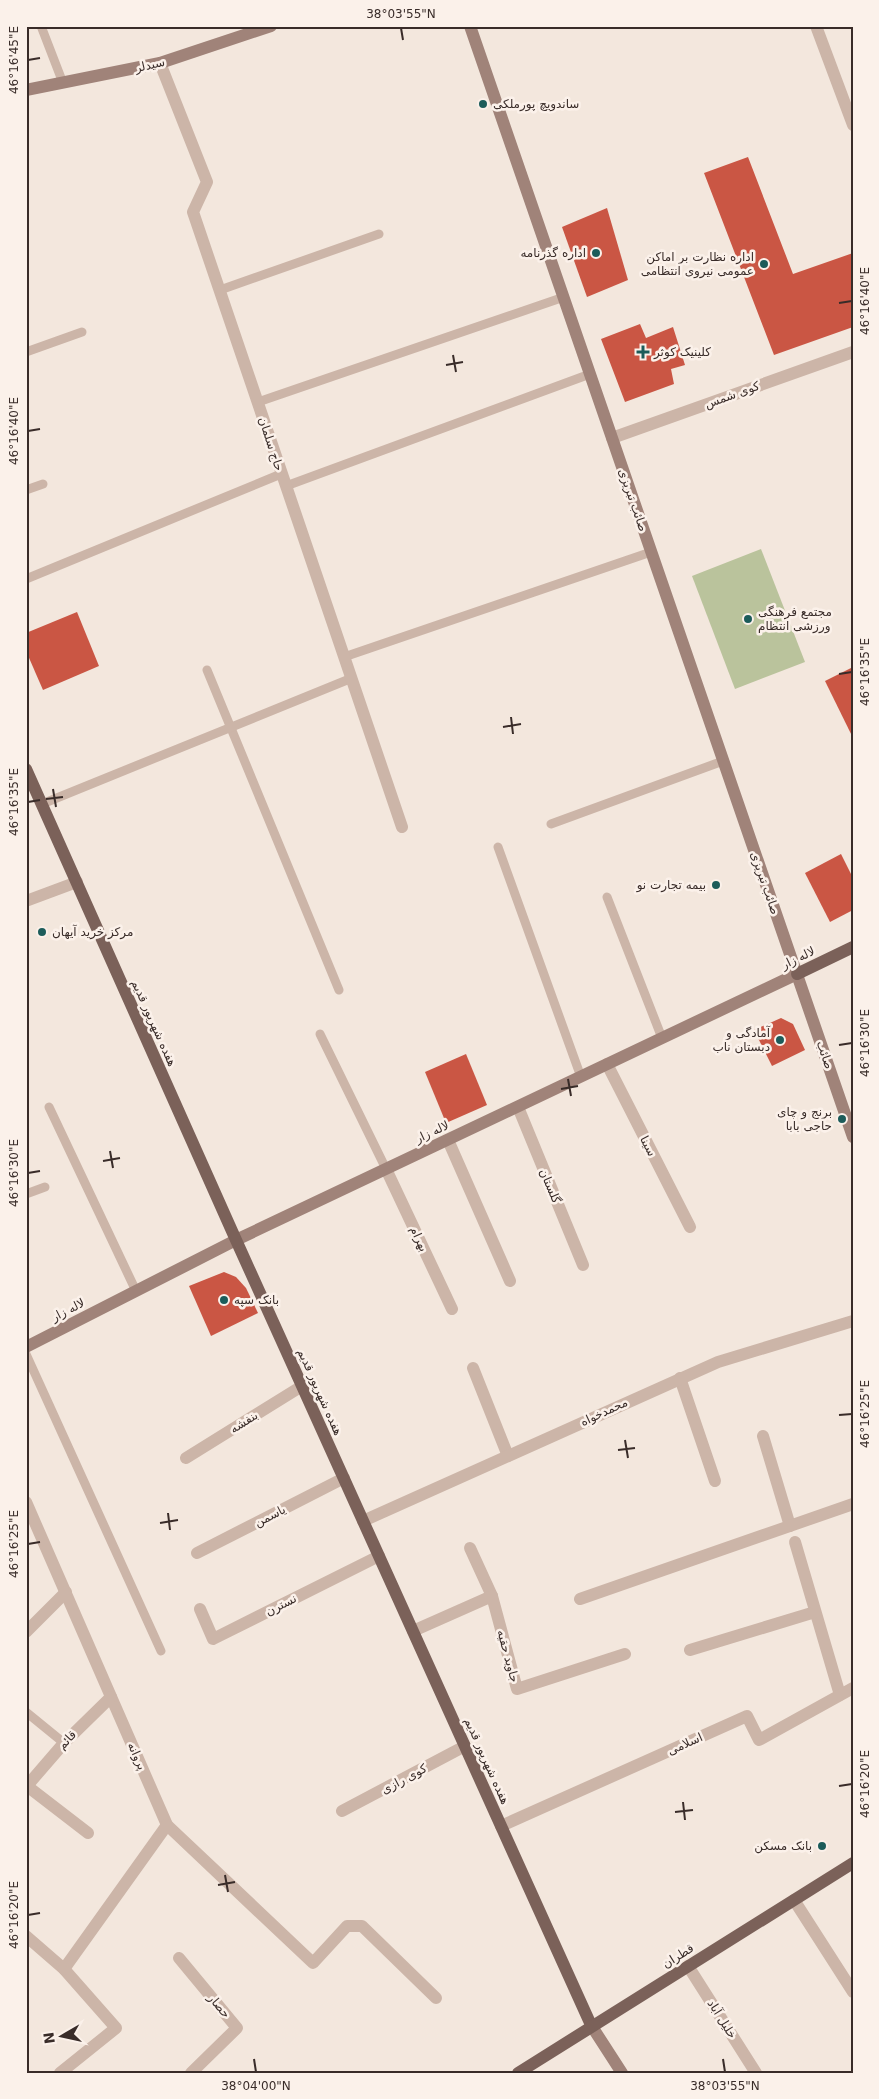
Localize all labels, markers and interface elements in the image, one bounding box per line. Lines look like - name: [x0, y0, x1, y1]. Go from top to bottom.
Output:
- text: 38°03'55"N: [366, 7, 436, 21]
- text: 46°16'45"E: [7, 26, 21, 94]
- street label: سیدلر: [133, 55, 167, 76]
- place label: ساندویچ پورملکی: [493, 97, 579, 112]
- marker: ساندویچ پورملکی: [477, 98, 489, 110]
- place label: اداره گذرنامه: [520, 246, 586, 261]
- marker: اداره گذرنامه: [590, 247, 602, 259]
- place label: اداره نظارت بر اماکن عمومی نیروی انتظامی: [641, 250, 754, 279]
- marker: اداره نظارت بر اماکن عمومی نیروی انتظامی: [758, 258, 770, 270]
- text: 46°16'40"E: [858, 267, 872, 335]
- marker: کلینیک کوثر: [636, 345, 650, 359]
- place label: کلینیک کوثر: [653, 345, 711, 360]
- street label: کوی شمس: [703, 379, 762, 412]
- text: 46°16'40"E: [7, 397, 21, 465]
- street label: حاج سلمان: [256, 415, 286, 473]
- street label: صائب تبریزی: [615, 467, 650, 534]
- place label: مجتمع فرهنگی ورزشی انتظام: [758, 605, 832, 634]
- marker: مجتمع فرهنگی ورزشی انتظام: [742, 613, 754, 625]
- text: 46°16'35"E: [858, 638, 872, 706]
- text: 46°16'35"E: [7, 768, 21, 836]
- street label: صائب تبریزی: [747, 850, 782, 917]
- place label: بیمه تجارت نو: [636, 878, 706, 893]
- marker: بیمه تجارت نو: [710, 879, 722, 891]
- place label: مرکز خرید آیهان: [52, 924, 133, 940]
- marker: مرکز خرید آیهان: [36, 926, 48, 938]
- street label: لاله زار: [778, 944, 818, 973]
- street label: هفده شهریور قدیم: [128, 977, 179, 1069]
- text: 46°16'30"E: [858, 1009, 872, 1077]
- place label: آمادگی و دبستان ناب: [712, 1025, 771, 1054]
- marker: آمادگی و دبستان ناب: [774, 1034, 786, 1046]
- street label: صائب: [814, 1039, 836, 1071]
- place label: برنج و چای حاجی بابا: [777, 1105, 832, 1133]
- marker: برنج و چای حاجی بابا: [836, 1113, 848, 1125]
- street label: لاله زار: [412, 1118, 452, 1147]
- street label: سینا: [637, 1133, 659, 1159]
- text: 46°16'30"E: [7, 1139, 21, 1207]
- street label: گلستان: [536, 1166, 564, 1206]
- street label: بهرام: [406, 1224, 431, 1254]
- place label: بانک سپه: [234, 1293, 279, 1307]
- marker: بانک سپه: [218, 1294, 230, 1306]
- street label: لاله زار: [48, 1296, 88, 1326]
- street label: هفده شهریور قدیم: [294, 1346, 345, 1438]
- text: 46°16'25"E: [858, 1380, 872, 1448]
- street label: محمدخواه: [578, 1395, 630, 1430]
- street label: بنفشه: [227, 1408, 261, 1436]
- street label: یاسمن: [252, 1502, 288, 1531]
- text: 46°16'25"E: [7, 1510, 21, 1578]
- street label: نسترن: [263, 1591, 299, 1620]
- street label: جاوید حقیه: [493, 1628, 522, 1684]
- street label: هفده شهریور قدیم: [461, 1715, 512, 1807]
- street label: قائم: [55, 1728, 79, 1752]
- street label: اسلامی: [665, 1730, 705, 1758]
- street label: پروانه: [124, 1740, 149, 1772]
- text: 46°16'20"E: [858, 1750, 872, 1818]
- street label: کوی رازی: [379, 1761, 430, 1798]
- place label: بانک مسکن: [754, 1839, 812, 1854]
- marker: بانک مسکن: [816, 1840, 828, 1852]
- text: 46°16'20"E: [7, 1881, 21, 1949]
- street label: قطران: [660, 1941, 697, 1972]
- street label: حصار: [203, 1990, 233, 2022]
- street label: خلیل آباد: [705, 1996, 740, 2041]
- north arrow: [38, 2012, 88, 2062]
- text: N: [40, 2031, 58, 2045]
- text: 38°04'00"N: [221, 2079, 291, 2093]
- text: 38°03'55"N: [690, 2079, 760, 2093]

